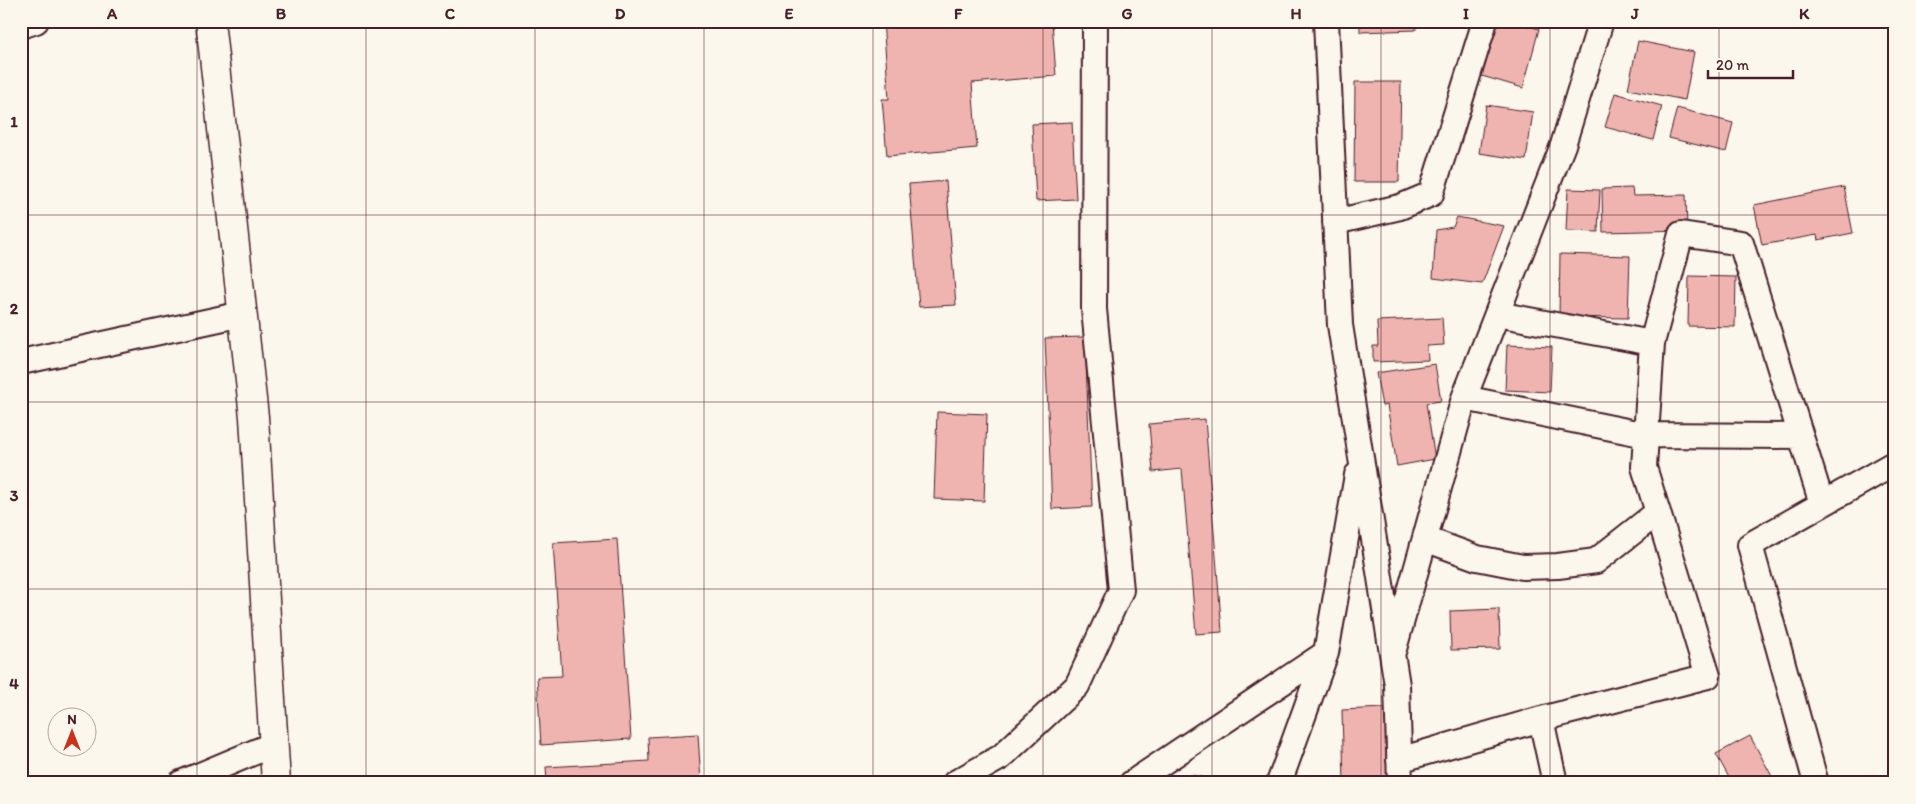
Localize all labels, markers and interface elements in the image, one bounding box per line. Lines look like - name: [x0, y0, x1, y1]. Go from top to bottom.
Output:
- text: A: [106, 4, 118, 23]
- text: B: [276, 4, 287, 23]
- text: C: [445, 4, 456, 23]
- text: D: [615, 4, 626, 23]
- text: E: [785, 4, 794, 23]
- text: F: [954, 4, 963, 23]
- text: G: [1121, 4, 1133, 23]
- text: H: [1290, 4, 1302, 23]
- text: I: [1463, 4, 1469, 23]
- text: J: [1630, 4, 1639, 23]
- text: K: [1799, 4, 1810, 23]
- scale bar: [1708, 48, 1794, 80]
- text: 20 m: [1716, 56, 1750, 74]
- text: 1: [10, 112, 18, 131]
- text: 2: [10, 299, 19, 318]
- text: 3: [10, 486, 19, 505]
- text: 4: [9, 674, 19, 693]
- north arrow: [48, 706, 98, 756]
- text: N: [67, 711, 77, 728]

